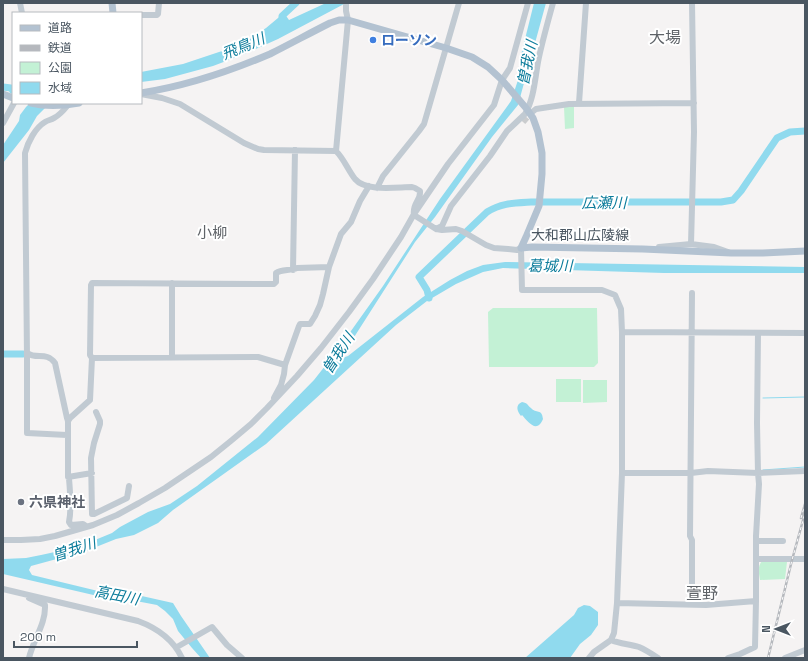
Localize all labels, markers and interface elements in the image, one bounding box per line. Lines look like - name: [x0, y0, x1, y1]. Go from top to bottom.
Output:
- legend: [12, 12, 142, 104]
- text: 道路: [48, 20, 72, 36]
- district label: 大場: [649, 27, 681, 48]
- water label: 飛鳥川: [219, 28, 269, 64]
- place label: ローソン: [381, 31, 437, 49]
- marker: ローソン: [368, 35, 378, 45]
- water label: 曽我川: [513, 37, 541, 87]
- text: 鉄道: [48, 40, 72, 56]
- text: 公園: [48, 60, 72, 76]
- text: 水域: [48, 80, 72, 96]
- water label: 広瀬川: [581, 193, 628, 212]
- district label: 小柳: [197, 223, 227, 242]
- street label: 大和郡山広陵線: [531, 226, 629, 244]
- water label: 葛城川: [527, 256, 574, 275]
- water label: 曽我川: [318, 327, 359, 377]
- place label: 六県神社: [29, 493, 85, 511]
- marker: 六県神社: [16, 497, 26, 507]
- water label: 曽我川: [50, 532, 100, 565]
- water label: 高田川: [93, 581, 143, 609]
- district label: 萱野: [686, 583, 718, 604]
- north arrow: [756, 609, 796, 649]
- scale bar: [14, 623, 137, 649]
- text: N: [759, 625, 773, 633]
- text: 200 m: [20, 629, 56, 645]

